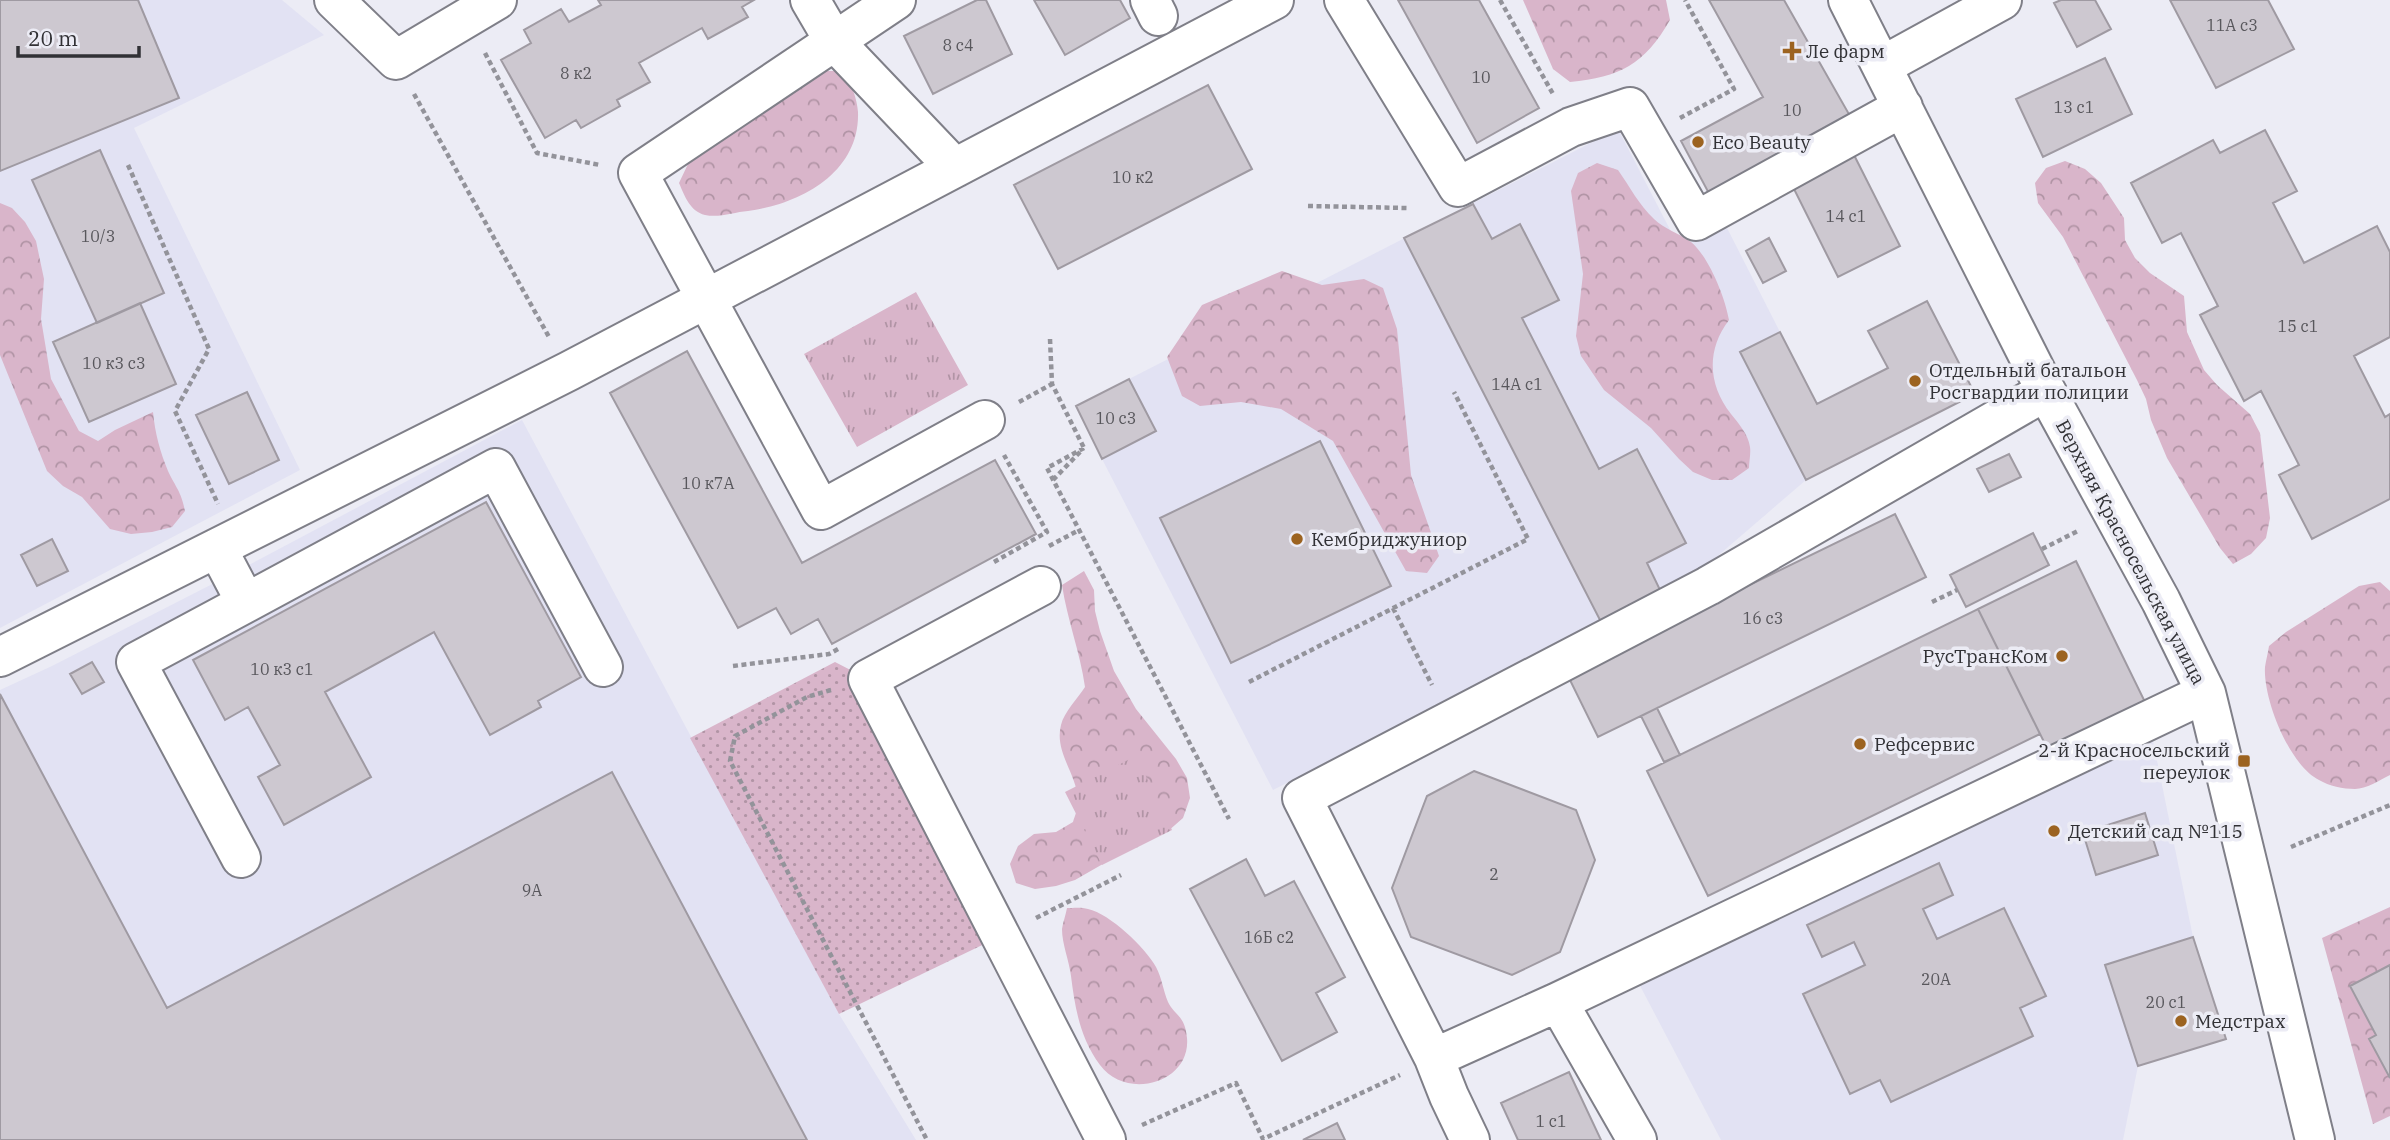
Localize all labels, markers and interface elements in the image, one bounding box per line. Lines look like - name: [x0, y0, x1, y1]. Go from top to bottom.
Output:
- scale bar: [18, 14, 138, 58]
- house number: 11А с3: [2206, 15, 2258, 35]
- text: 20 m: [28, 24, 78, 52]
- house number: 8 с4: [942, 35, 974, 55]
- place label: Ле фарм: [1806, 39, 1885, 63]
- marker: Ле фарм: [1784, 43, 1800, 59]
- house number: 8 к2: [560, 63, 592, 83]
- house number: 10: [1471, 67, 1491, 87]
- house number: 13 с1: [2054, 97, 2094, 117]
- house number: 10: [1782, 100, 1802, 120]
- place label: Eco Beauty: [1712, 130, 1812, 154]
- marker: Eco Beauty: [1690, 134, 1706, 150]
- house number: 10 к2: [1112, 167, 1154, 187]
- house number: 14 с1: [1826, 206, 1866, 226]
- house number: 10/3: [81, 226, 115, 246]
- house number: 15 с1: [2278, 316, 2318, 336]
- house number: 10 к3 с3: [82, 353, 146, 373]
- place label: Отдельный батальон Росгвардии полиции: [1929, 358, 2129, 404]
- marker: Отдельный батальон Росгвардии полиции: [1907, 373, 1923, 389]
- house number: 14А с1: [1491, 374, 1543, 394]
- house number: 10 с3: [1096, 408, 1136, 428]
- street label: Верхняя Красносельская улица: [2051, 415, 2211, 689]
- house number: 10 к7А: [682, 473, 734, 493]
- place label: Кембриджуниор: [1311, 527, 1467, 551]
- marker: Кембриджуниор: [1289, 531, 1305, 547]
- house number: 16 с3: [1743, 608, 1783, 628]
- place label: РусТрансКом: [1923, 644, 2048, 668]
- marker: РусТрансКом: [2054, 648, 2070, 664]
- house number: 10 к3 с1: [250, 659, 314, 679]
- place label: Рефсервис: [1874, 732, 1975, 756]
- marker: Рефсервис: [1852, 736, 1868, 752]
- place label: 2-й Красносельский переулок: [2038, 738, 2230, 784]
- marker: 2-й Красносельский переулок: [2236, 753, 2252, 769]
- place label: Детский сад №115: [2068, 819, 2243, 843]
- marker: Детский сад №115: [2046, 823, 2062, 839]
- house number: 2: [1489, 864, 1499, 884]
- house number: 9А: [522, 880, 542, 900]
- house number: 16Б с2: [1244, 927, 1294, 947]
- house number: 20А: [1921, 969, 1951, 989]
- house number: 20 с1: [2146, 992, 2186, 1012]
- place label: Медстрах: [2195, 1009, 2286, 1033]
- marker: Медстрах: [2173, 1013, 2189, 1029]
- house number: 1 с1: [1535, 1111, 1567, 1131]

